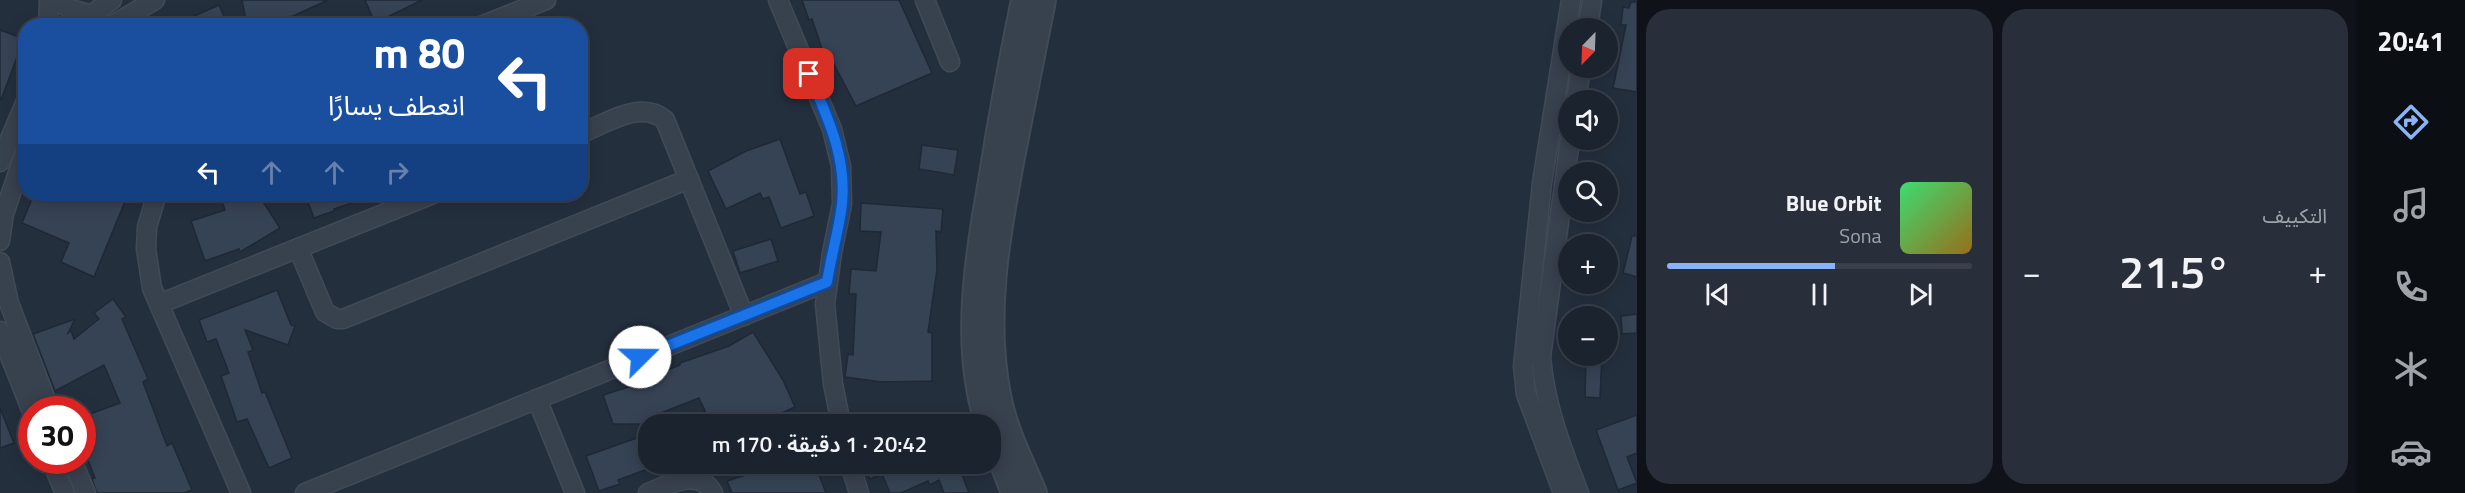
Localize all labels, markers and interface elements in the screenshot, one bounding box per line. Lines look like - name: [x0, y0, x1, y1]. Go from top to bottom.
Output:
- north arrow: [1558, 18, 1618, 78]
- map controls: [1558, 18, 1618, 366]
- text: 80 m: [373, 20, 465, 84]
- text: 20:41: [2377, 20, 2445, 61]
- icon: left: [486, 42, 564, 120]
- pin: [783, 48, 834, 99]
- icon: arrive: [792, 57, 825, 90]
- text: انعطف يسارًا: [328, 84, 465, 125]
- button: sound: [1558, 90, 1618, 150]
- icon: directions: [2390, 101, 2432, 143]
- icon: left: [192, 156, 225, 189]
- icon: ahead: [255, 156, 288, 189]
- icon: ahead: [318, 156, 351, 189]
- icon: right: [381, 156, 414, 189]
- button: search: [1558, 162, 1618, 222]
- icon: music: [2390, 184, 2432, 226]
- text: Blue Orbit: [1786, 186, 1882, 220]
- text: التكييف: [2263, 200, 2327, 231]
- text: Sona: [1839, 220, 1882, 251]
- button: +: [1558, 234, 1618, 294]
- text: 21.5°: [2119, 237, 2231, 305]
- text: −: [2023, 247, 2041, 297]
- text: +: [2309, 247, 2327, 297]
- icon: phone: [2390, 266, 2432, 308]
- icon: previous: [1701, 278, 1734, 311]
- icon: pause: [1803, 278, 1836, 311]
- icon: next: [1904, 278, 1937, 311]
- button: −: [1558, 306, 1618, 366]
- position arrow: [608, 325, 672, 389]
- icon: climate: [2390, 348, 2432, 390]
- speed limit sign: 30: [18, 396, 96, 474]
- text: 20:42 · 1 دقيقة · 170 m: [712, 427, 927, 461]
- icon: car: [2390, 431, 2432, 473]

